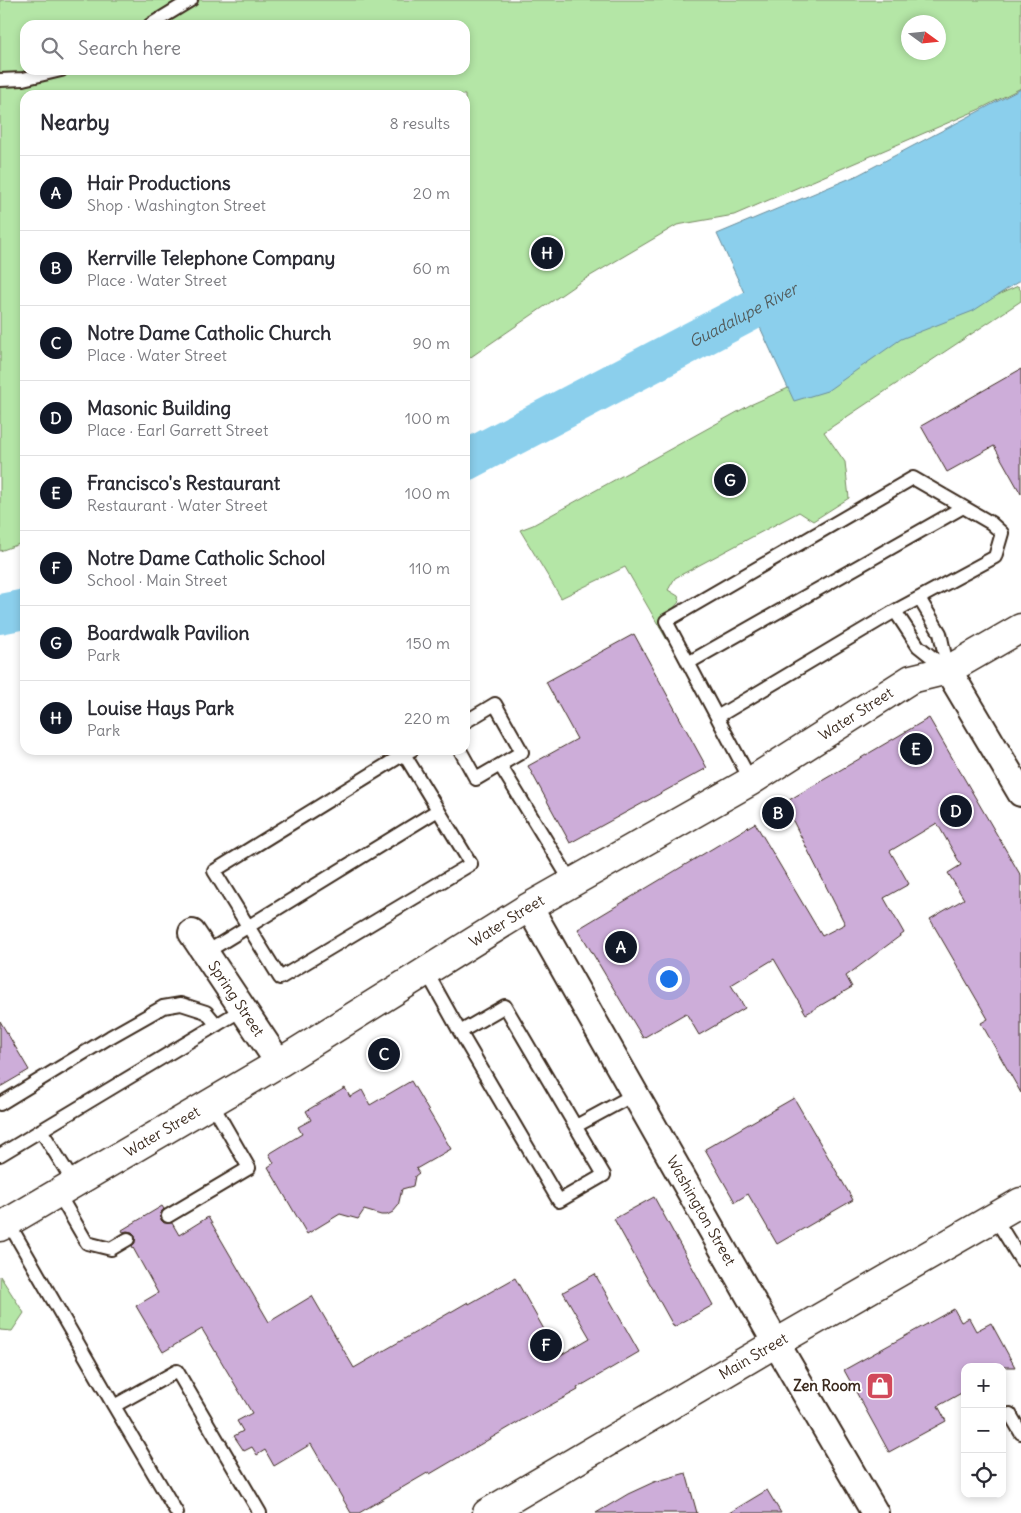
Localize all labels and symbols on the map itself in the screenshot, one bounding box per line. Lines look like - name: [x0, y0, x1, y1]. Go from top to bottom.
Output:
- north arrow: [901, 15, 946, 60]
- pin: H: [531, 234, 563, 272]
- water label: Guadalupe River: [685, 277, 803, 352]
- pin: G: [714, 461, 746, 499]
- street label: Water Street: [815, 683, 896, 744]
- pin: E: [900, 730, 932, 768]
- pin: D: [940, 792, 972, 830]
- pin: B: [762, 794, 794, 832]
- street label: Water Street: [466, 890, 547, 951]
- pin: A: [605, 928, 637, 966]
- street label: Spring Street: [204, 957, 268, 1040]
- your location: [656, 966, 682, 992]
- pin: C: [368, 1035, 400, 1073]
- street label: Water Street: [121, 1102, 203, 1161]
- street label: Washington Street: [663, 1152, 740, 1269]
- pin: F: [530, 1326, 562, 1364]
- street label: Main Street: [715, 1328, 791, 1383]
- shop icon: Zen Room: [865, 1371, 895, 1401]
- place label: Zen Room: [793, 1376, 861, 1395]

